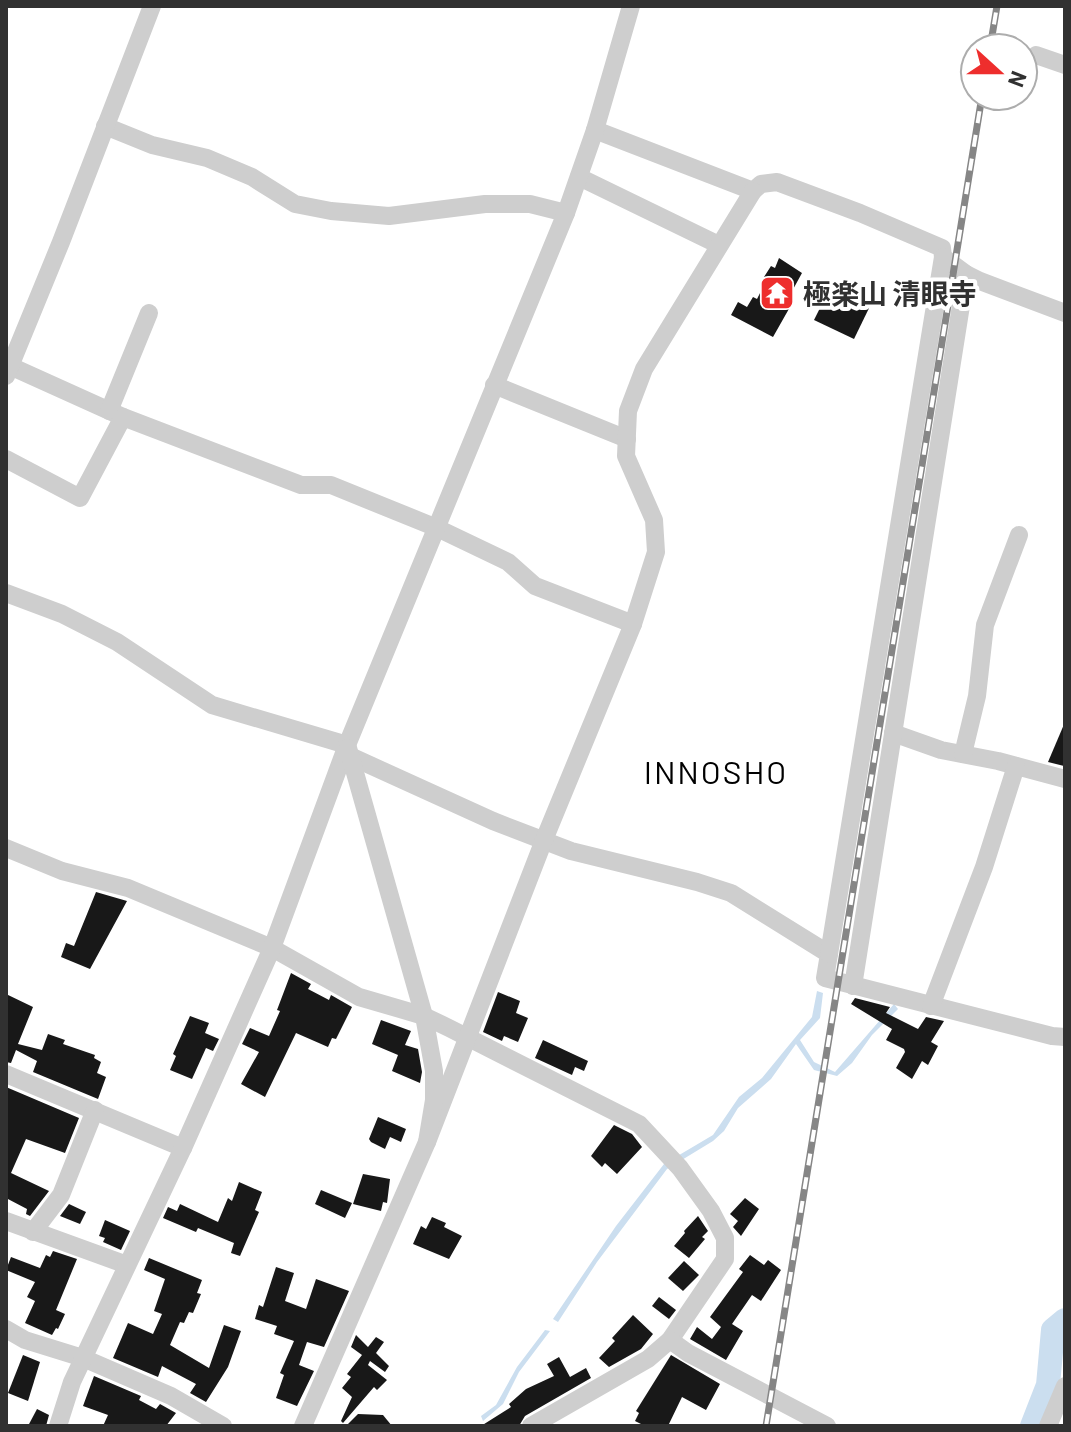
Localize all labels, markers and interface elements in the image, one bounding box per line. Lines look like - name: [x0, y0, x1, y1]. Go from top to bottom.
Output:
- north arrow: [959, 32, 1039, 112]
- text: N: [1004, 68, 1033, 91]
- temple icon: 極楽山 清眼寺: [758, 274, 796, 312]
- place label: 極楽山 清眼寺: [803, 276, 977, 310]
- district label: INNOSHO: [644, 752, 788, 790]

